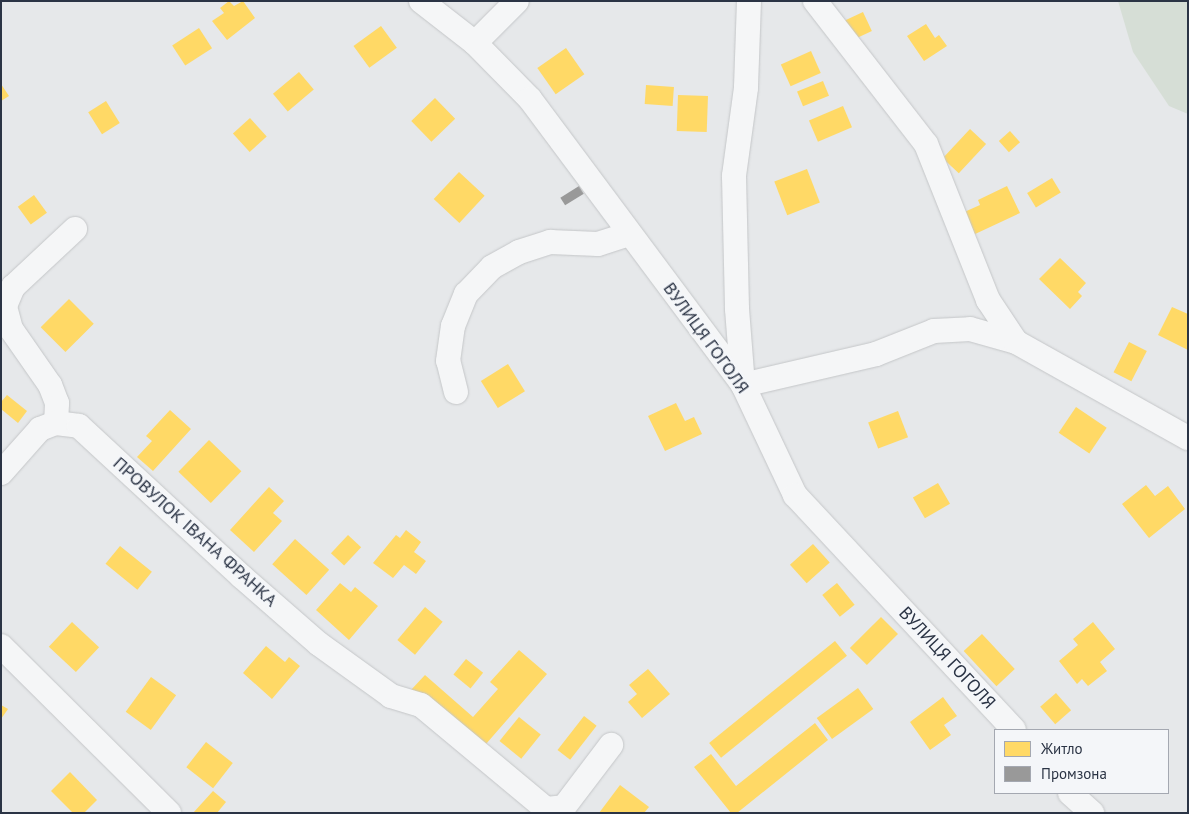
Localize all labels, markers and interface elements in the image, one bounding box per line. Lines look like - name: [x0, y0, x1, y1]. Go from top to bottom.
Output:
- street label: ВУЛИЦЯ ГОГОЛЯ: [659, 278, 753, 398]
- street label: ПРОВУЛОК ІВАНА ФРАНКА: [108, 452, 282, 612]
- street label: ВУЛИЦЯ ГОГОЛЯ: [894, 602, 1000, 714]
- legend: [994, 729, 1169, 794]
- text: Житло: [1041, 739, 1083, 758]
- text: Промзона: [1041, 764, 1107, 783]

